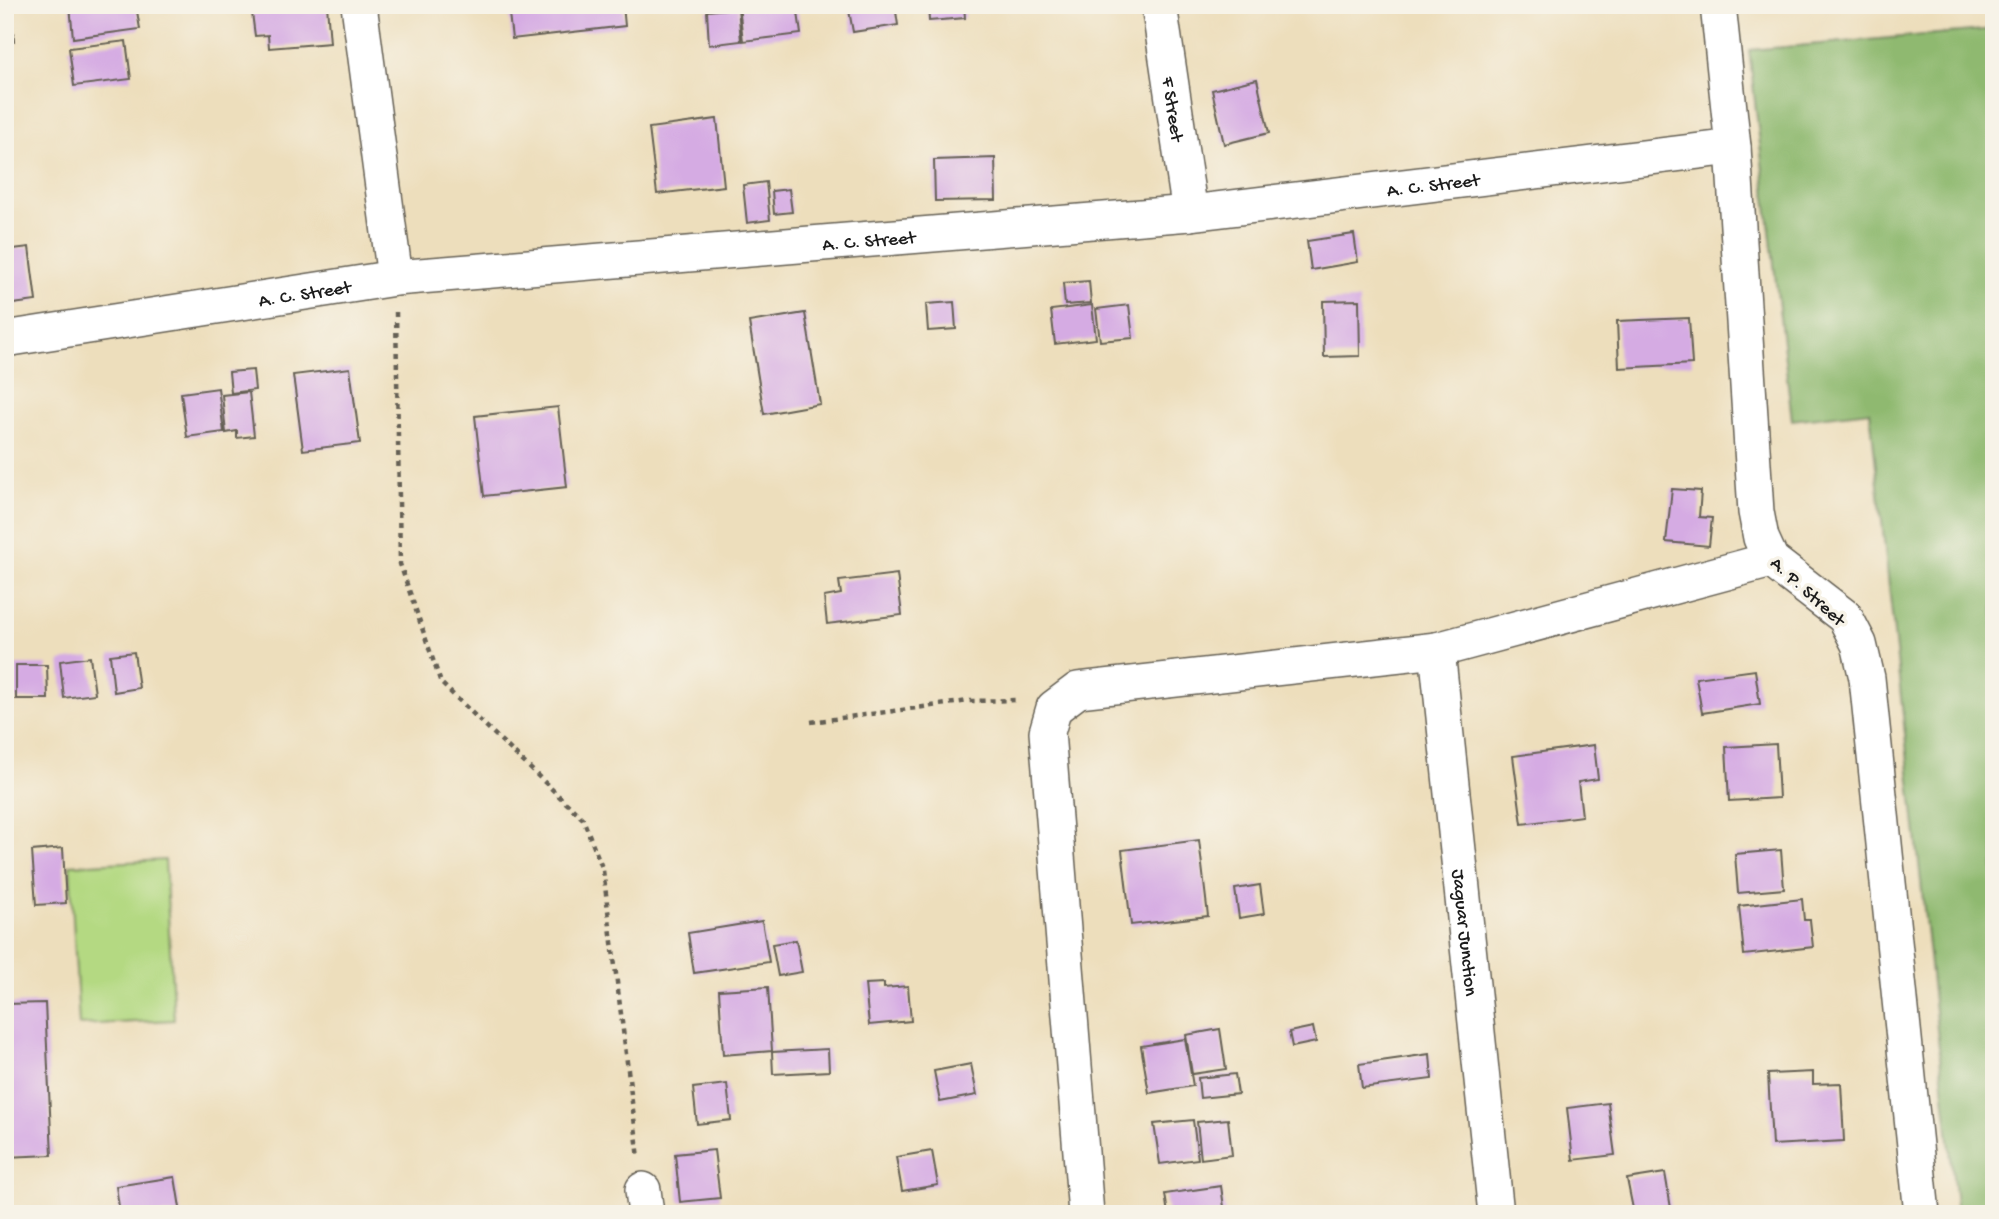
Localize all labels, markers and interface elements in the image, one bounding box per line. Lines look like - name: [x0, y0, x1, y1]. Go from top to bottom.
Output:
- street label: F Street: [1155, 75, 1188, 145]
- street label: A. C. Street: [1386, 170, 1483, 204]
- street label: A. C. Street: [822, 227, 919, 258]
- street label: A. C. Street: [257, 277, 355, 314]
- street label: A. P. Street: [1764, 553, 1851, 634]
- street label: Jaguar Junction: [1445, 868, 1481, 997]

